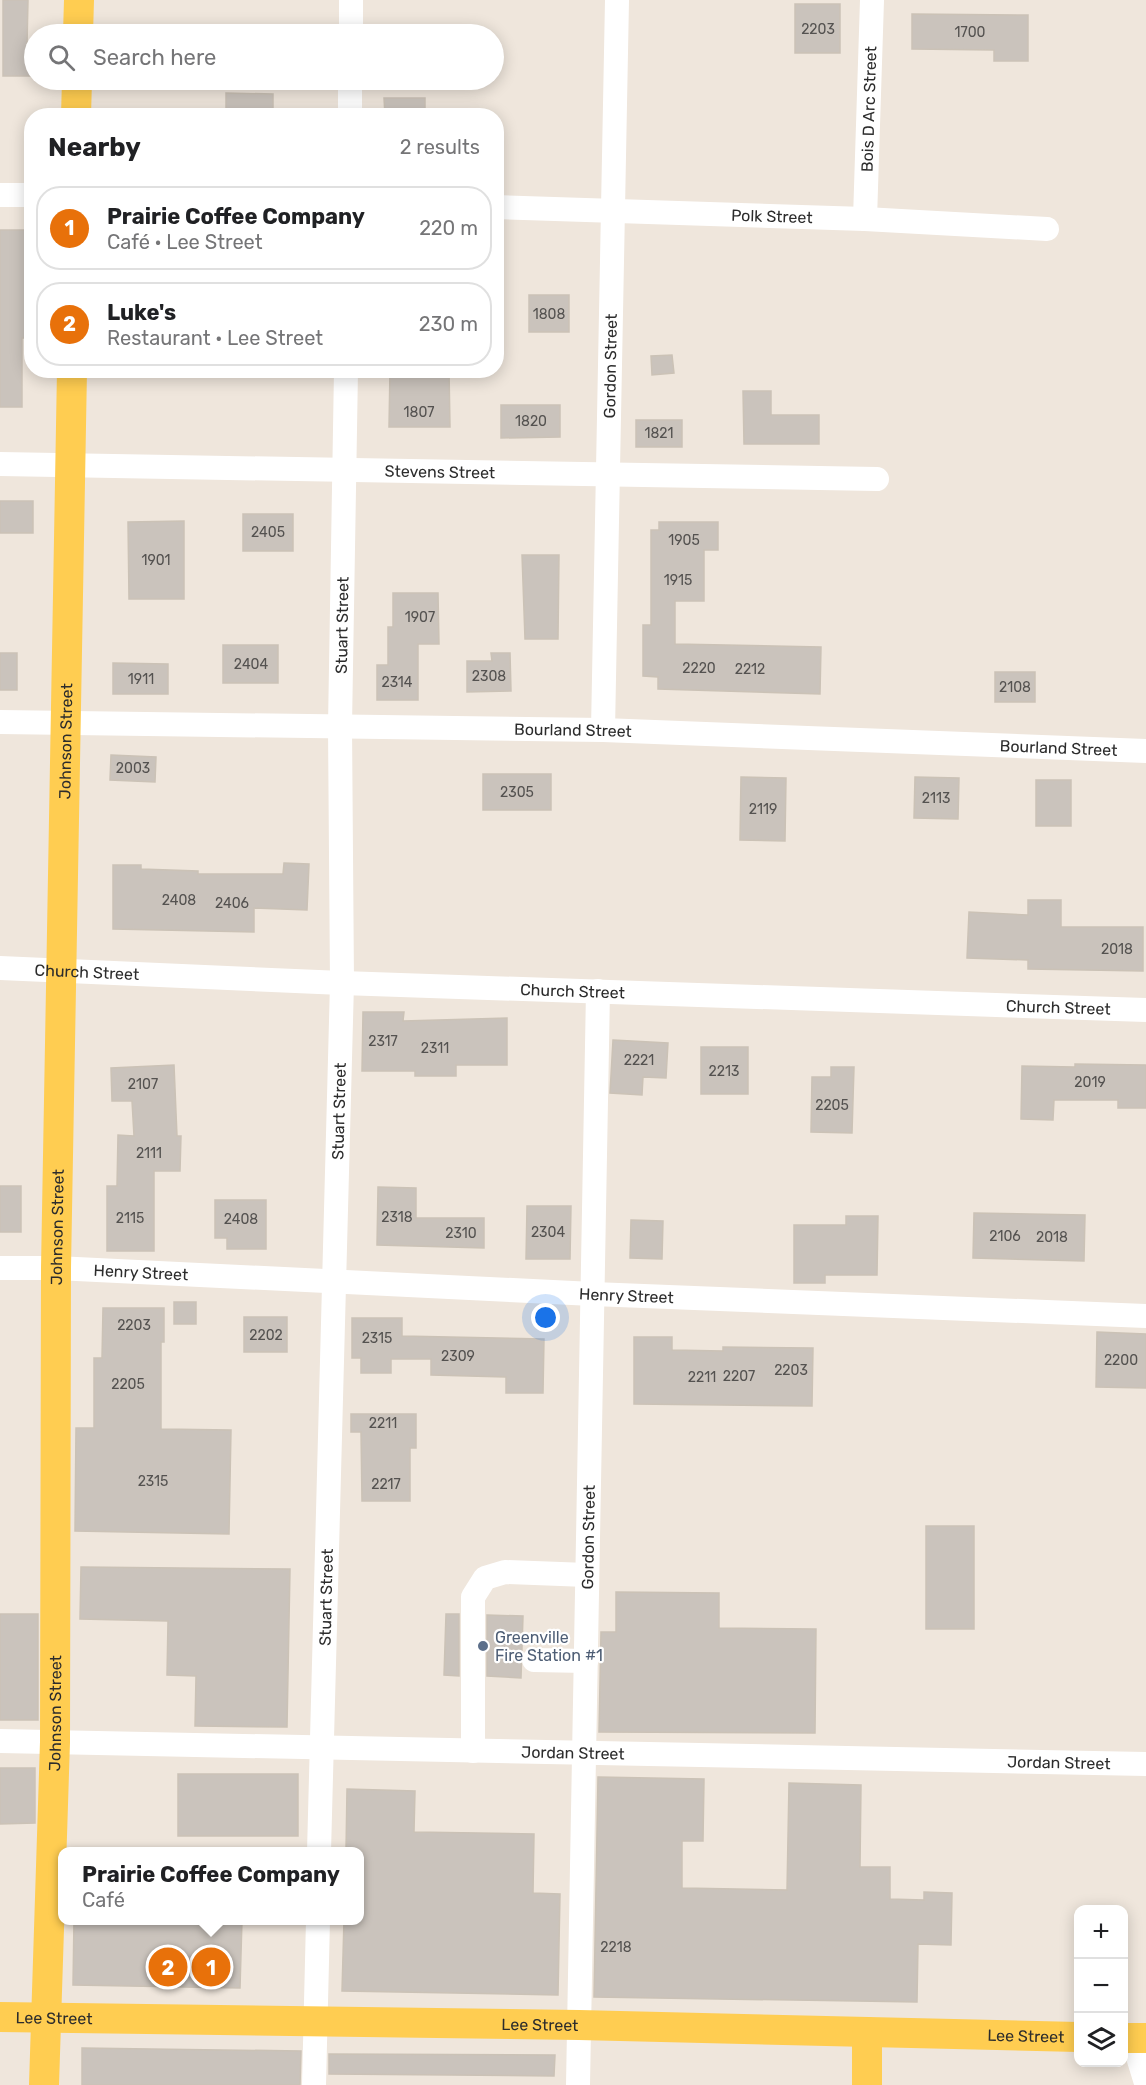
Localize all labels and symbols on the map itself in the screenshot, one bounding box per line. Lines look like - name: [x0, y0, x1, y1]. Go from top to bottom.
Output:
- house number: 2203: [801, 21, 835, 38]
- house number: 1700: [955, 24, 986, 41]
- street label: Bois D Arc Street: [857, 46, 880, 172]
- street label: Polk Street: [731, 205, 813, 227]
- house number: 1808: [533, 306, 565, 323]
- street label: Gordon Street: [599, 314, 620, 419]
- house number: 1807: [404, 404, 434, 421]
- house number: 1820: [515, 413, 547, 430]
- house number: 1821: [644, 425, 674, 442]
- street label: Stevens Street: [385, 461, 495, 482]
- house number: 2405: [251, 524, 285, 541]
- house number: 1905: [668, 532, 700, 549]
- house number: 1901: [141, 552, 171, 569]
- house number: 1915: [664, 572, 692, 589]
- street label: Stuart Street: [331, 577, 352, 674]
- house number: 1907: [405, 609, 435, 626]
- house number: 2404: [234, 656, 268, 673]
- house number: 2220: [682, 660, 716, 677]
- house number: 2212: [735, 661, 765, 678]
- house number: 2308: [472, 668, 506, 685]
- house number: 1911: [128, 671, 154, 688]
- house number: 2314: [381, 674, 413, 691]
- house number: 2108: [999, 679, 1031, 696]
- street label: Johnson Street: [55, 683, 76, 799]
- street label: Bourland Street: [514, 719, 632, 741]
- street label: Bourland Street: [999, 736, 1118, 759]
- house number: 2003: [116, 760, 150, 777]
- house number: 2305: [500, 784, 534, 801]
- house number: 2113: [922, 790, 950, 807]
- house number: 2119: [749, 801, 777, 818]
- house number: 2408: [162, 892, 196, 909]
- house number: 2406: [215, 895, 249, 912]
- house number: 2018: [1101, 941, 1133, 958]
- street label: Church Street: [34, 960, 140, 984]
- street label: Church Street: [520, 979, 625, 1002]
- street label: Church Street: [1006, 996, 1111, 1018]
- house number: 2317: [368, 1033, 398, 1050]
- house number: 2311: [421, 1040, 449, 1057]
- house number: 2221: [624, 1052, 654, 1069]
- street label: Stuart Street: [328, 1062, 349, 1160]
- house number: 2213: [709, 1063, 739, 1080]
- house number: 2019: [1074, 1074, 1106, 1091]
- house number: 2107: [128, 1076, 158, 1093]
- house number: 2205: [815, 1097, 849, 1114]
- house number: 2111: [136, 1145, 162, 1162]
- street label: Johnson Street: [46, 1169, 67, 1285]
- house number: 2318: [381, 1209, 413, 1226]
- house number: 2115: [116, 1210, 144, 1227]
- house number: 2408: [224, 1211, 258, 1228]
- house number: 2304: [531, 1224, 565, 1241]
- house number: 2310: [445, 1225, 477, 1242]
- house number: 2106: [989, 1228, 1021, 1245]
- house number: 2018: [1036, 1229, 1068, 1246]
- street label: Henry Street: [93, 1260, 189, 1284]
- street label: Henry Street: [578, 1284, 674, 1307]
- your location: [531, 1303, 560, 1332]
- house number: 2203: [117, 1317, 151, 1334]
- house number: 2202: [249, 1327, 283, 1344]
- house number: 2315: [362, 1330, 392, 1347]
- house number: 2309: [441, 1348, 475, 1365]
- house number: 2200: [1104, 1352, 1138, 1369]
- house number: 2203: [774, 1362, 808, 1379]
- house number: 2207: [723, 1368, 755, 1385]
- house number: 2211: [688, 1369, 716, 1386]
- house number: 2205: [111, 1376, 145, 1393]
- house number: 2211: [369, 1415, 397, 1432]
- house number: 2315: [138, 1473, 168, 1490]
- house number: 2217: [371, 1476, 401, 1493]
- street label: Gordon Street: [578, 1485, 598, 1590]
- street label: Stuart Street: [315, 1548, 337, 1646]
- place label: Greenville Fire Station #1: [495, 1628, 603, 1665]
- marker: Greenville Fire Station #1: [476, 1639, 490, 1653]
- street label: Johnson Street: [45, 1655, 65, 1772]
- street label: Jordan Street: [521, 1742, 625, 1763]
- street label: Jordan Street: [1007, 1752, 1111, 1773]
- house number: 2218: [600, 1939, 632, 1956]
- pin: 2: [148, 1944, 188, 1990]
- pin: 1: [192, 1944, 230, 1990]
- street label: Lee Street: [15, 2008, 93, 2028]
- street label: Lee Street: [501, 2014, 579, 2034]
- street label: Lee Street: [987, 2025, 1065, 2046]

